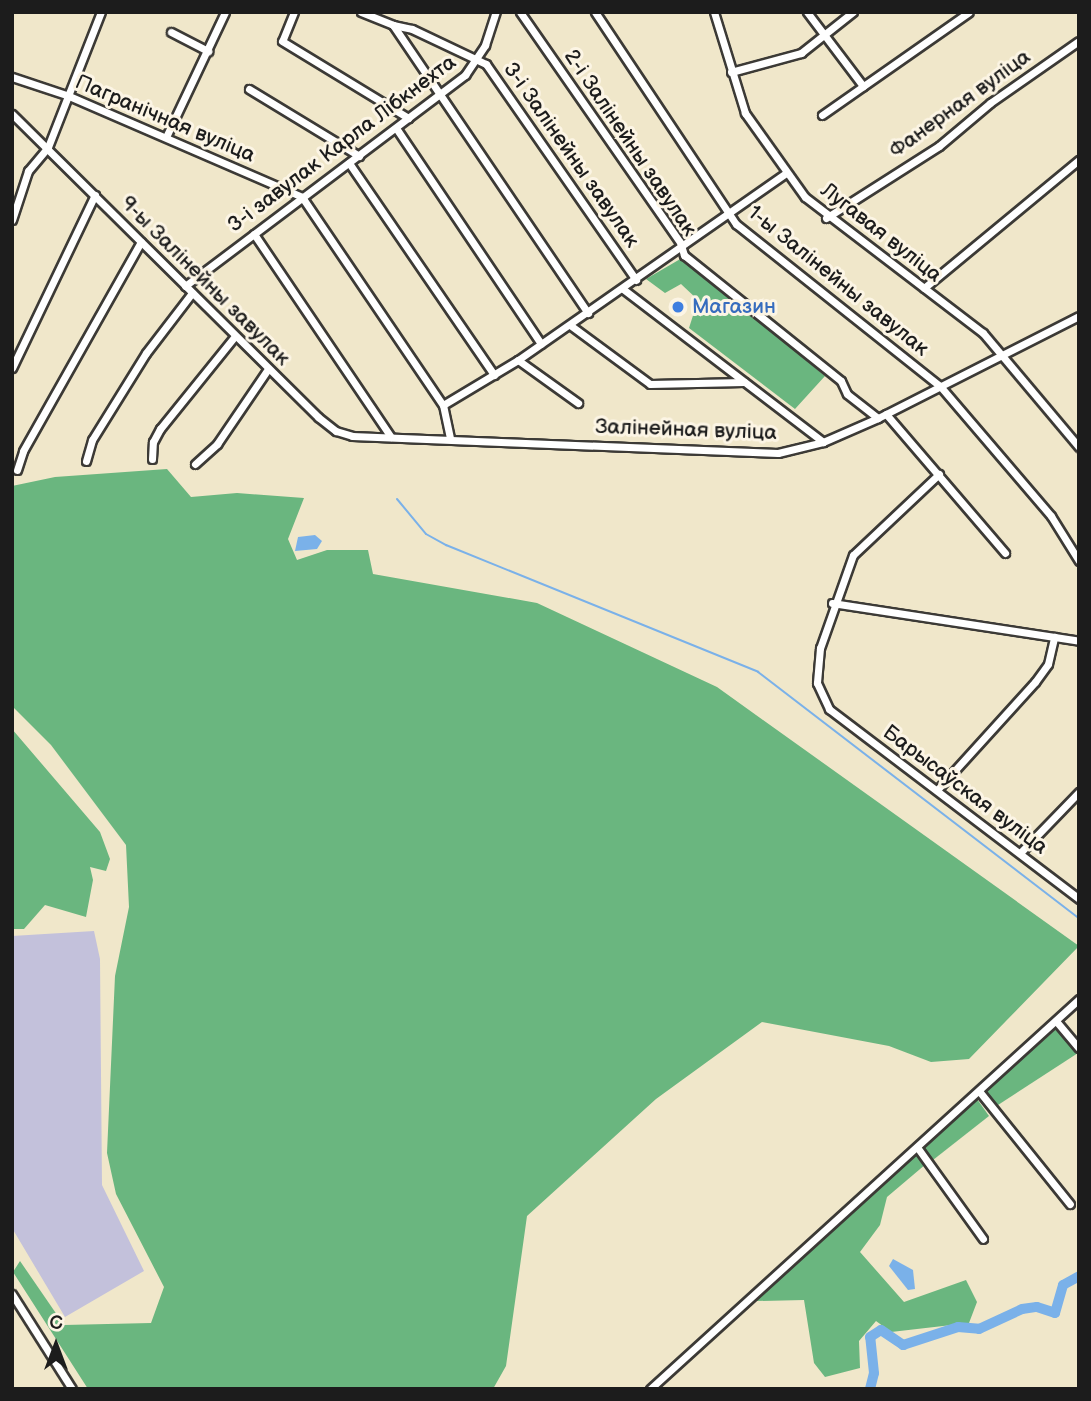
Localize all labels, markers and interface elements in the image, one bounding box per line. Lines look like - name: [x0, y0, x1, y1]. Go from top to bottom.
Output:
- street label: Фанерная вуліца: [885, 44, 1035, 164]
- street label: 2-і Залінейны завулак: [558, 45, 702, 241]
- street label: 3-і завулак Карла Лібкнехта: [223, 50, 461, 238]
- street label: 3-і Залінейны завулак: [498, 58, 644, 252]
- street label: Пагранічная вуліца: [71, 70, 259, 168]
- street label: Лугавая вуліца: [816, 178, 946, 288]
- street label: 9-ы Залінейны завулак: [115, 191, 295, 371]
- street label: 1-ы Залінейны завулак: [743, 200, 933, 362]
- place label: Магазин: [692, 294, 776, 320]
- marker: Магазин: [670, 299, 686, 315]
- street label: Залінейная вуліца: [595, 414, 777, 446]
- street label: Барысаўская вуліца: [878, 720, 1052, 860]
- north arrow: [21, 1310, 91, 1380]
- text: С: [49, 1312, 63, 1335]

